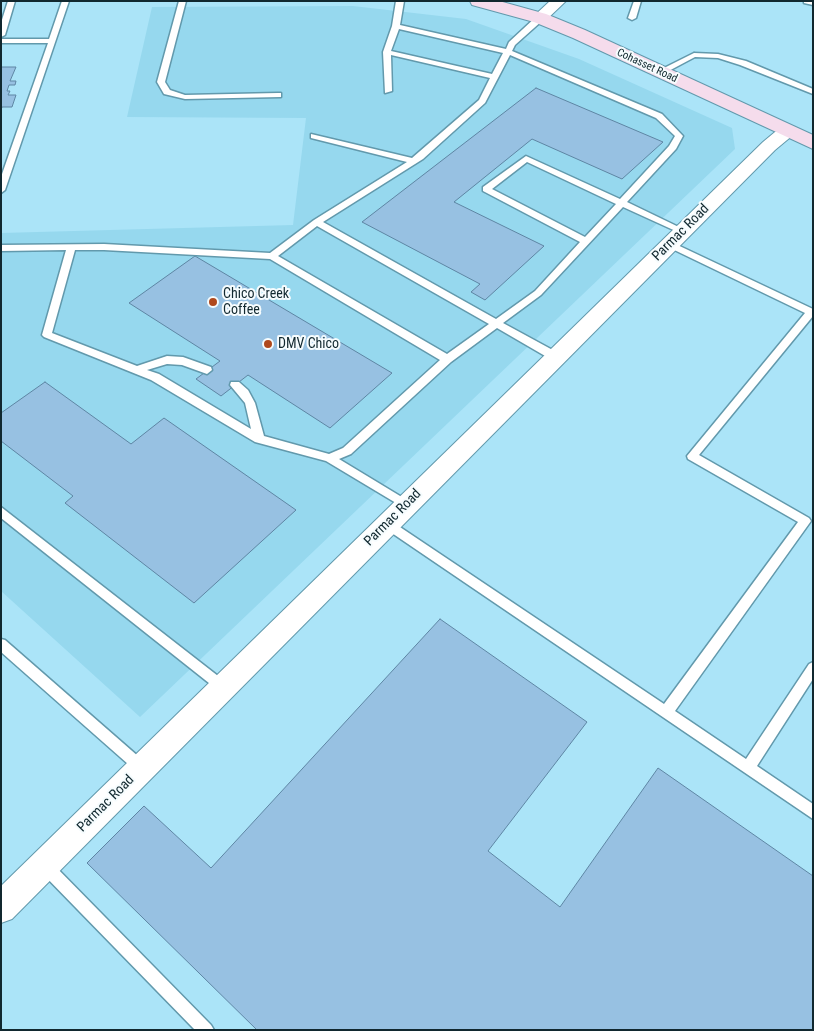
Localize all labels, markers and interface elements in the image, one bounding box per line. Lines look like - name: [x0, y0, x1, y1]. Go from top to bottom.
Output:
- street label: Cohasset Road: [615, 46, 679, 86]
- street label: Parmac Road: [649, 201, 713, 265]
- place label: Chico Creek Coffee: [223, 286, 289, 318]
- marker: Chico Creek Coffee: [207, 296, 219, 308]
- place label: DMV Chico: [278, 336, 339, 352]
- marker: DMV Chico: [262, 338, 274, 350]
- street label: Parmac Road: [361, 486, 425, 550]
- street label: Parmac Road: [74, 772, 138, 836]

